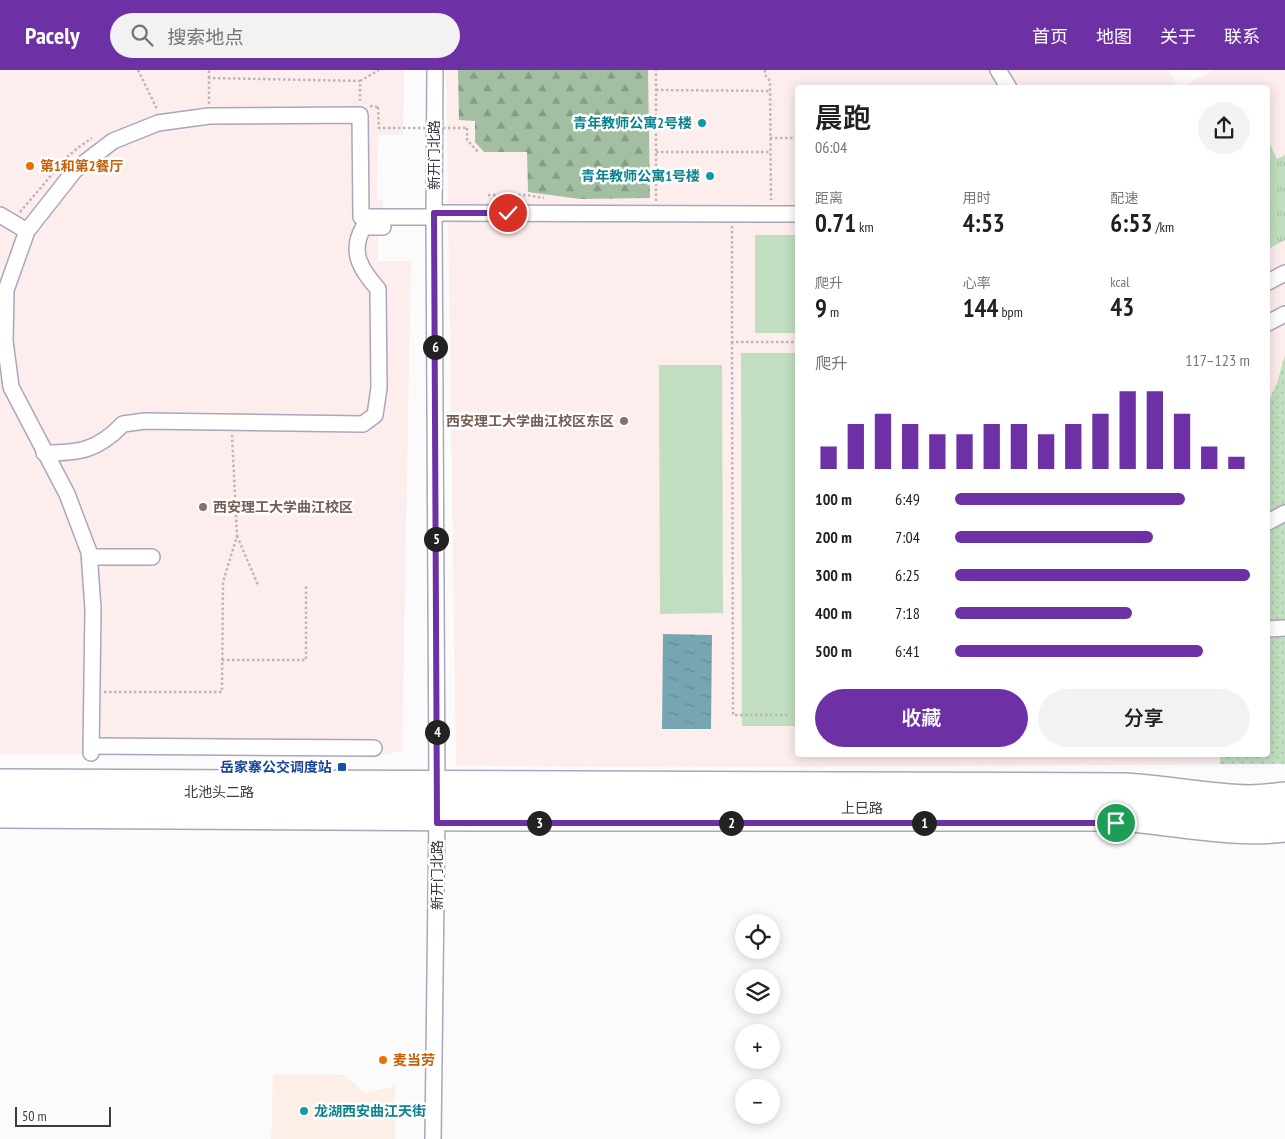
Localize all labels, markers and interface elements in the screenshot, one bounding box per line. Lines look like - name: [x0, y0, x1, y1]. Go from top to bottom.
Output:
- search box: [110, 13, 460, 58]
- text: Pacely: [25, 20, 80, 51]
- icon: search: [128, 21, 156, 49]
- text: 搜索地点: [168, 25, 244, 49]
- text: 首页: [1032, 25, 1068, 48]
- text: 地图: [1096, 25, 1132, 48]
- text: 关于: [1160, 25, 1196, 48]
- text: 联系: [1224, 25, 1260, 48]
- text: 晨跑: [815, 99, 871, 136]
- button: share: [1198, 102, 1250, 154]
- place label: 青年教师公寓2号楼: [573, 114, 692, 132]
- marker: 青年教师公寓2号楼: [696, 117, 708, 129]
- street label: 新开门北路: [425, 120, 443, 190]
- text: 06:04: [815, 137, 847, 157]
- place label: 第1和第2餐厅: [40, 157, 123, 175]
- marker: 第1和第2餐厅: [24, 160, 36, 172]
- place label: 青年教师公寓1号楼: [581, 167, 700, 185]
- marker: 青年教师公寓1号楼: [704, 170, 716, 182]
- text: 距离: [815, 189, 843, 207]
- text: 用时: [963, 189, 991, 207]
- text: 配速: [1110, 189, 1138, 207]
- pin: [487, 192, 529, 234]
- icon: check: [494, 199, 522, 227]
- text: 0.71: [815, 207, 856, 239]
- text: 4:53: [963, 207, 1005, 239]
- text: 6:53: [1110, 207, 1152, 239]
- text: km: [856, 218, 874, 236]
- text: /km: [1152, 218, 1174, 236]
- text: kcal: [1110, 273, 1129, 291]
- text: 爬升: [815, 274, 843, 292]
- text: 心率: [963, 274, 991, 292]
- text: 43: [1110, 291, 1134, 323]
- text: 9: [815, 292, 827, 324]
- text: 144: [963, 292, 999, 324]
- text: m: [827, 303, 839, 321]
- text: bpm: [999, 303, 1023, 321]
- pin: 6: [422, 334, 448, 360]
- text: 6: [432, 338, 439, 356]
- text: 117–123 m: [1185, 350, 1250, 370]
- text: 爬升: [815, 353, 847, 373]
- place label: 西安理工大学曲江校区东区: [446, 412, 614, 430]
- marker: 西安理工大学曲江校区东区: [618, 415, 630, 427]
- text: 100 m: [815, 489, 852, 509]
- text: 6:49: [895, 489, 920, 509]
- place label: 西安理工大学曲江校区: [213, 498, 353, 516]
- marker: 西安理工大学曲江校区: [197, 501, 209, 513]
- pin: 5: [424, 526, 448, 552]
- text: 200 m: [815, 527, 852, 547]
- text: 7:04: [895, 527, 920, 547]
- text: 5: [433, 530, 440, 548]
- text: 300 m: [815, 565, 852, 585]
- text: 6:25: [895, 565, 920, 585]
- text: 400 m: [815, 603, 852, 623]
- text: 7:18: [895, 603, 920, 623]
- text: 500 m: [815, 641, 852, 661]
- text: 6:41: [895, 641, 920, 661]
- button: 收藏: [815, 689, 1028, 747]
- button: 分享: [1038, 689, 1250, 747]
- pin: 4: [424, 720, 450, 744]
- text: 4: [434, 723, 441, 741]
- place label: 岳家寨公交调度站: [220, 758, 332, 776]
- marker: 岳家寨公交调度站: [336, 761, 348, 773]
- street label: 北池头二路: [184, 783, 254, 801]
- street label: 上巳路: [841, 799, 883, 817]
- pin: [1095, 802, 1137, 844]
- icon: arrive: [1102, 809, 1130, 837]
- pin: 3: [526, 810, 552, 836]
- pin: 2: [718, 810, 744, 836]
- pin: 1: [912, 810, 936, 836]
- text: 3: [536, 814, 543, 832]
- text: 2: [728, 814, 735, 832]
- text: 1: [921, 814, 928, 832]
- street label: 新开门北路: [428, 840, 446, 910]
- map controls: [735, 914, 780, 1124]
- button: locate: [735, 914, 780, 959]
- button: layers: [735, 969, 780, 1014]
- button: +: [735, 1024, 780, 1069]
- place label: 麦当劳: [393, 1051, 435, 1069]
- marker: 麦当劳: [377, 1054, 389, 1066]
- button: −: [735, 1079, 780, 1124]
- place label: 龙湖西安曲江天街: [314, 1102, 426, 1120]
- scale bar: [15, 1104, 111, 1127]
- marker: 龙湖西安曲江天街: [298, 1105, 310, 1117]
- text: 50 m: [22, 1107, 47, 1125]

